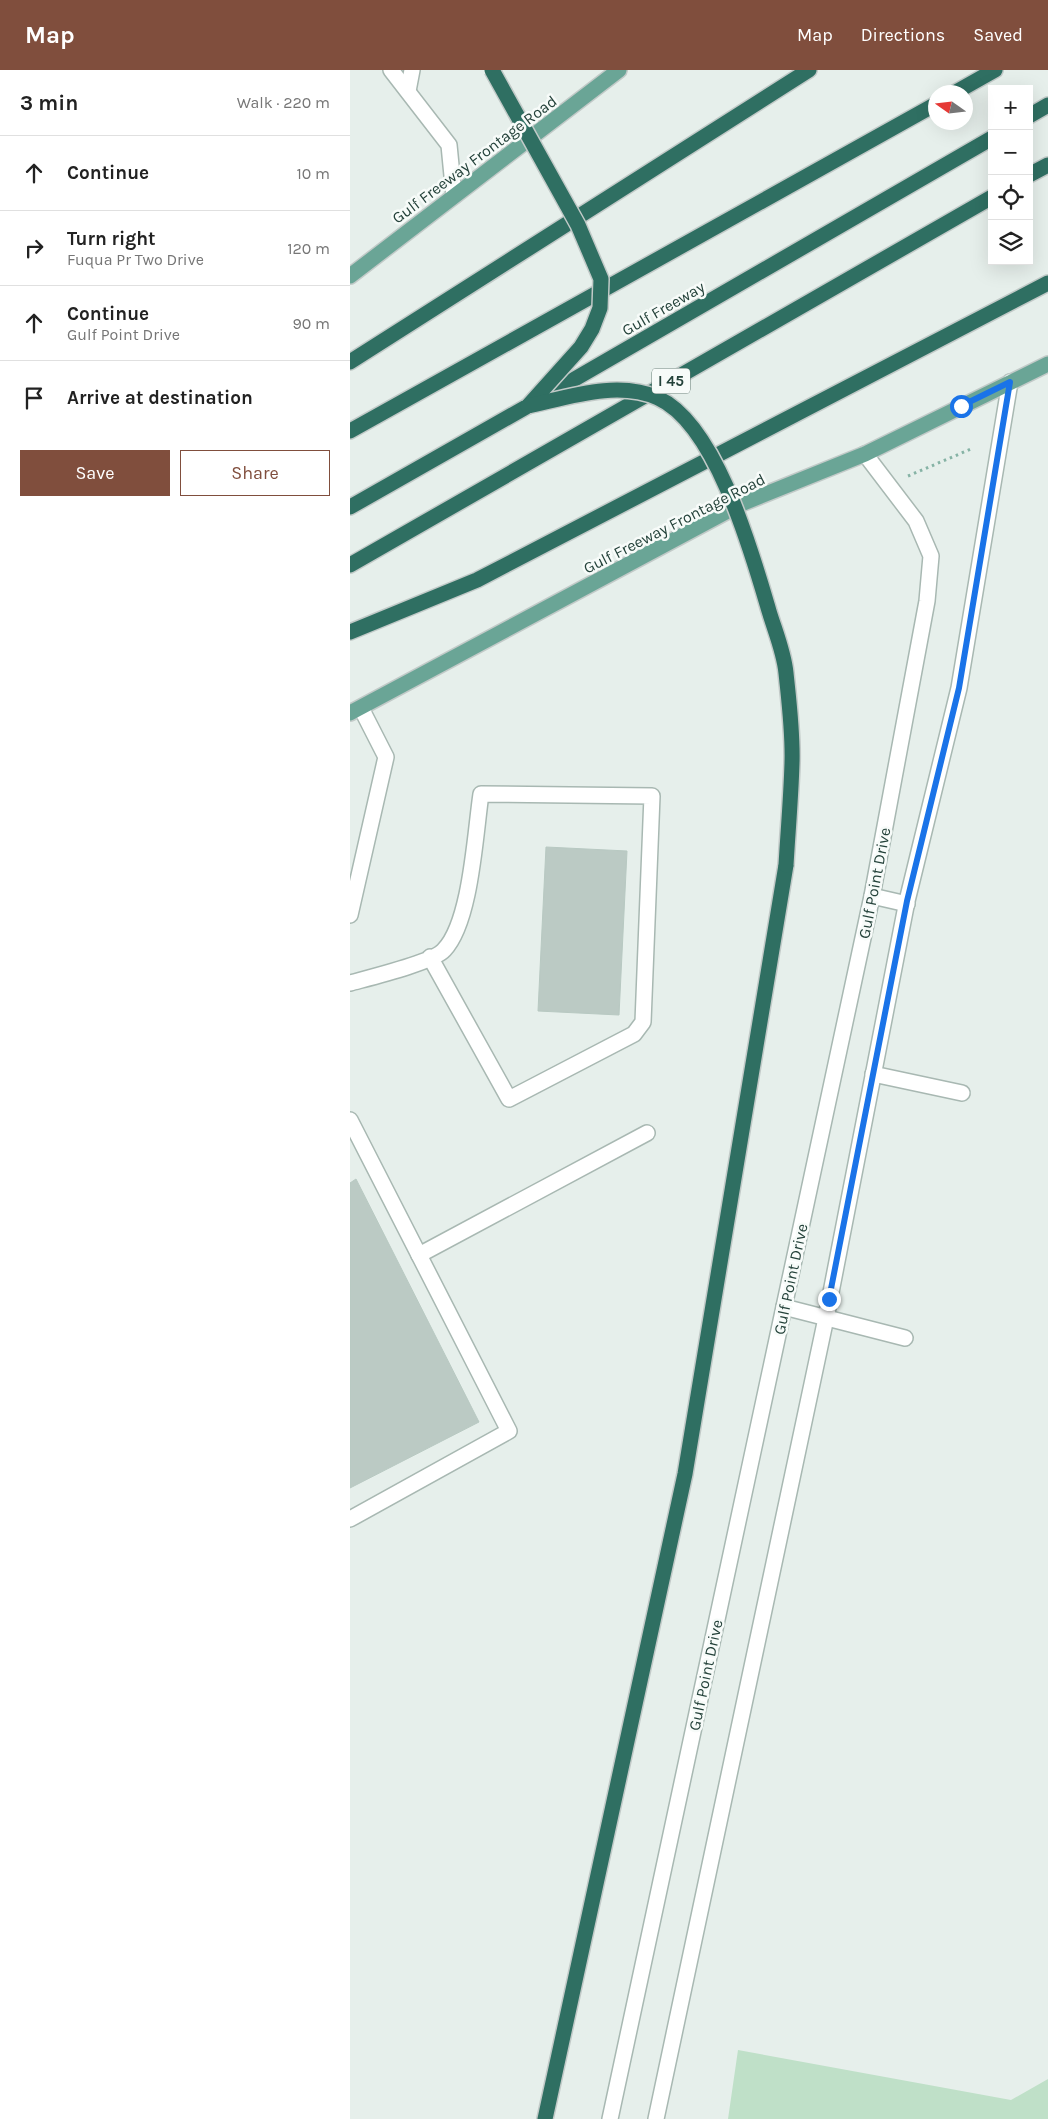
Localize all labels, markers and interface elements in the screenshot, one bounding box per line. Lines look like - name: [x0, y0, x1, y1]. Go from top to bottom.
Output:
- text: Map: [25, 21, 75, 49]
- text: Map: [797, 24, 833, 46]
- text: Directions: [861, 24, 945, 46]
- text: Saved: [973, 24, 1023, 46]
- north arrow: [928, 85, 973, 130]
- map controls: [988, 85, 1033, 265]
- button: +: [988, 85, 1033, 130]
- text: 3 min: [20, 91, 78, 115]
- street label: Gulf Freeway Frontage Road: [388, 91, 560, 228]
- text: Walk · 220 m: [237, 93, 330, 112]
- button: −: [988, 130, 1033, 175]
- icon: ahead: [20, 159, 48, 187]
- text: Continue: [67, 162, 149, 184]
- text: 10 m: [296, 164, 330, 183]
- button: locate: [988, 175, 1033, 220]
- button: layers: [988, 220, 1033, 265]
- text: Turn right: [67, 228, 156, 250]
- icon: right: [20, 234, 48, 262]
- text: 120 m: [287, 239, 330, 258]
- text: Fuqua Pr Two Drive: [67, 250, 204, 269]
- street label: Gulf Freeway: [619, 277, 708, 340]
- text: Continue: [67, 303, 149, 325]
- icon: ahead: [20, 309, 48, 337]
- text: 90 m: [292, 314, 330, 333]
- text: Gulf Point Drive: [67, 325, 180, 344]
- road number: I 45: [652, 368, 690, 394]
- icon: arrive: [20, 384, 48, 412]
- text: Arrive at destination: [67, 387, 253, 409]
- route start: [950, 395, 973, 418]
- button: Save: [20, 450, 170, 496]
- button: Share: [180, 450, 330, 496]
- street label: Gulf Freeway Frontage Road: [580, 469, 768, 578]
- street label: Gulf Point Drive: [854, 826, 895, 940]
- street label: Gulf Point Drive: [769, 1222, 812, 1336]
- route end: [818, 1288, 841, 1311]
- street label: Gulf Point Drive: [684, 1618, 727, 1732]

